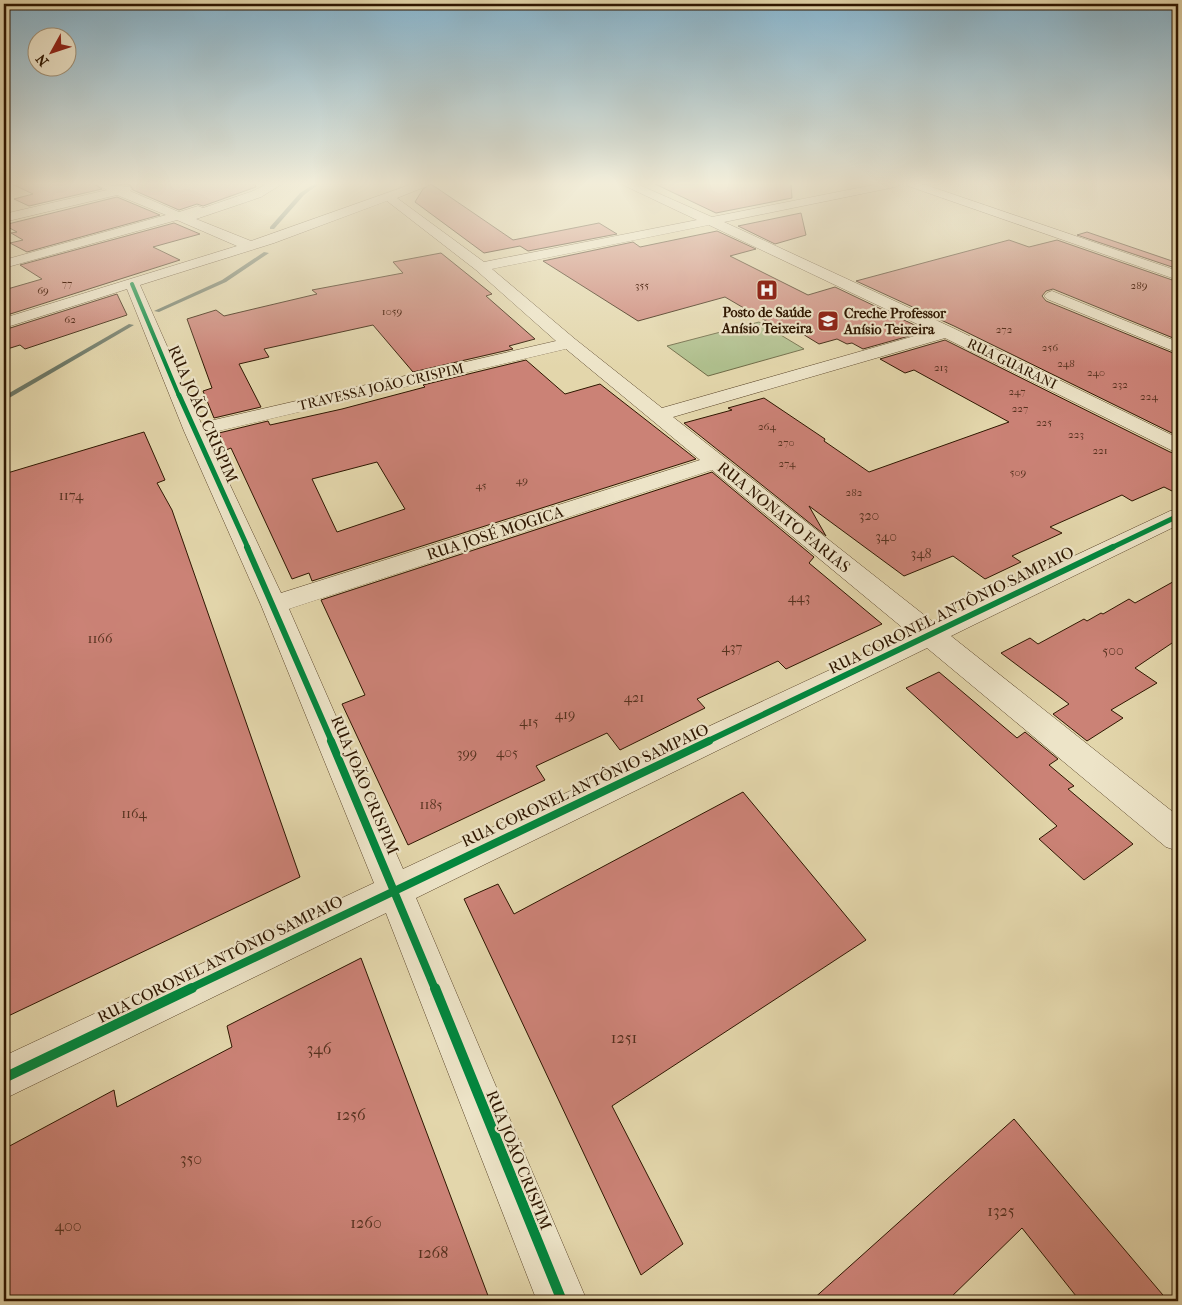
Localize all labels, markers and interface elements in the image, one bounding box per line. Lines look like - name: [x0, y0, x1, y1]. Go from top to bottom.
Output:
- north arrow: [28, 28, 78, 78]
- text: N: [32, 50, 52, 70]
- house number: 77: [62, 277, 72, 290]
- hospital icon: Posto de Saúde Anísio Teixeira: [755, 278, 779, 302]
- house number: 355: [635, 279, 649, 292]
- house number: 289: [1131, 279, 1148, 292]
- house number: 69: [37, 284, 49, 297]
- place label: Posto de Saúde Anísio Teixeira: [721, 304, 813, 337]
- house number: 1059: [382, 305, 402, 318]
- place label: Creche Professor Anísio Teixeira: [843, 305, 947, 338]
- school or university icon: Creche Professor Anísio Teixeira: [816, 309, 840, 333]
- house number: 62: [64, 313, 76, 326]
- house number: 272: [996, 323, 1013, 336]
- street label: RUA GUARANI: [964, 335, 1060, 393]
- house number: 256: [1042, 341, 1058, 354]
- street label: RUA JOÃO CRISPIM: [164, 342, 242, 486]
- house number: 248: [1057, 357, 1075, 370]
- street label: TRAVESSA JOÃO CRISPIM: [296, 360, 466, 414]
- house number: 213: [934, 361, 948, 374]
- house number: 240: [1087, 366, 1105, 379]
- house number: 232: [1112, 378, 1128, 391]
- house number: 247: [1008, 385, 1026, 398]
- house number: 224: [1140, 390, 1158, 403]
- house number: 227: [1012, 402, 1028, 415]
- house number: 225: [1036, 416, 1052, 429]
- house number: 264: [758, 420, 777, 433]
- house number: 223: [1068, 428, 1084, 441]
- house number: 270: [778, 436, 795, 449]
- house number: 221: [1092, 444, 1108, 457]
- house number: 274: [778, 457, 796, 470]
- street label: RUA NONATO FARIAS: [714, 458, 854, 576]
- house number: 509: [1010, 466, 1027, 479]
- house number: 49: [516, 474, 528, 487]
- house number: 45: [476, 479, 487, 492]
- house number: 282: [846, 486, 863, 499]
- house number: 1174: [59, 487, 84, 504]
- street label: RUA JOSÉ MOGICA: [424, 501, 566, 564]
- house number: 320: [859, 507, 879, 524]
- house number: 340: [875, 528, 897, 545]
- street label: RUA CORONEL ANTÔNIO SAMPAIO: [825, 541, 1077, 678]
- house number: 348: [910, 545, 932, 562]
- house number: 443: [788, 589, 810, 606]
- house number: 1166: [87, 630, 113, 647]
- house number: 437: [722, 639, 743, 656]
- house number: 500: [1102, 642, 1124, 659]
- house number: 421: [624, 689, 644, 706]
- house number: 419: [555, 706, 575, 723]
- street label: RUA JOÃO CRISPIM: [327, 713, 403, 858]
- house number: 415: [519, 713, 539, 730]
- street label: RUA CORONEL ANTÔNIO SAMPAIO: [458, 718, 712, 851]
- house number: 405: [496, 744, 518, 761]
- house number: 399: [457, 745, 477, 762]
- house number: 1185: [419, 796, 443, 813]
- house number: 1164: [121, 805, 148, 822]
- street label: RUA CORONEL ANTÔNIO SAMPAIO: [94, 890, 346, 1027]
- house number: 1251: [611, 1028, 637, 1047]
- house number: 346: [307, 1039, 332, 1058]
- street label: RUA JOÃO CRISPIM: [482, 1087, 556, 1233]
- house number: 1256: [336, 1105, 366, 1124]
- house number: 350: [180, 1149, 202, 1168]
- house number: 1325: [987, 1201, 1015, 1220]
- house number: 1260: [350, 1213, 382, 1232]
- house number: 400: [54, 1216, 82, 1235]
- house number: 1268: [418, 1243, 448, 1262]

